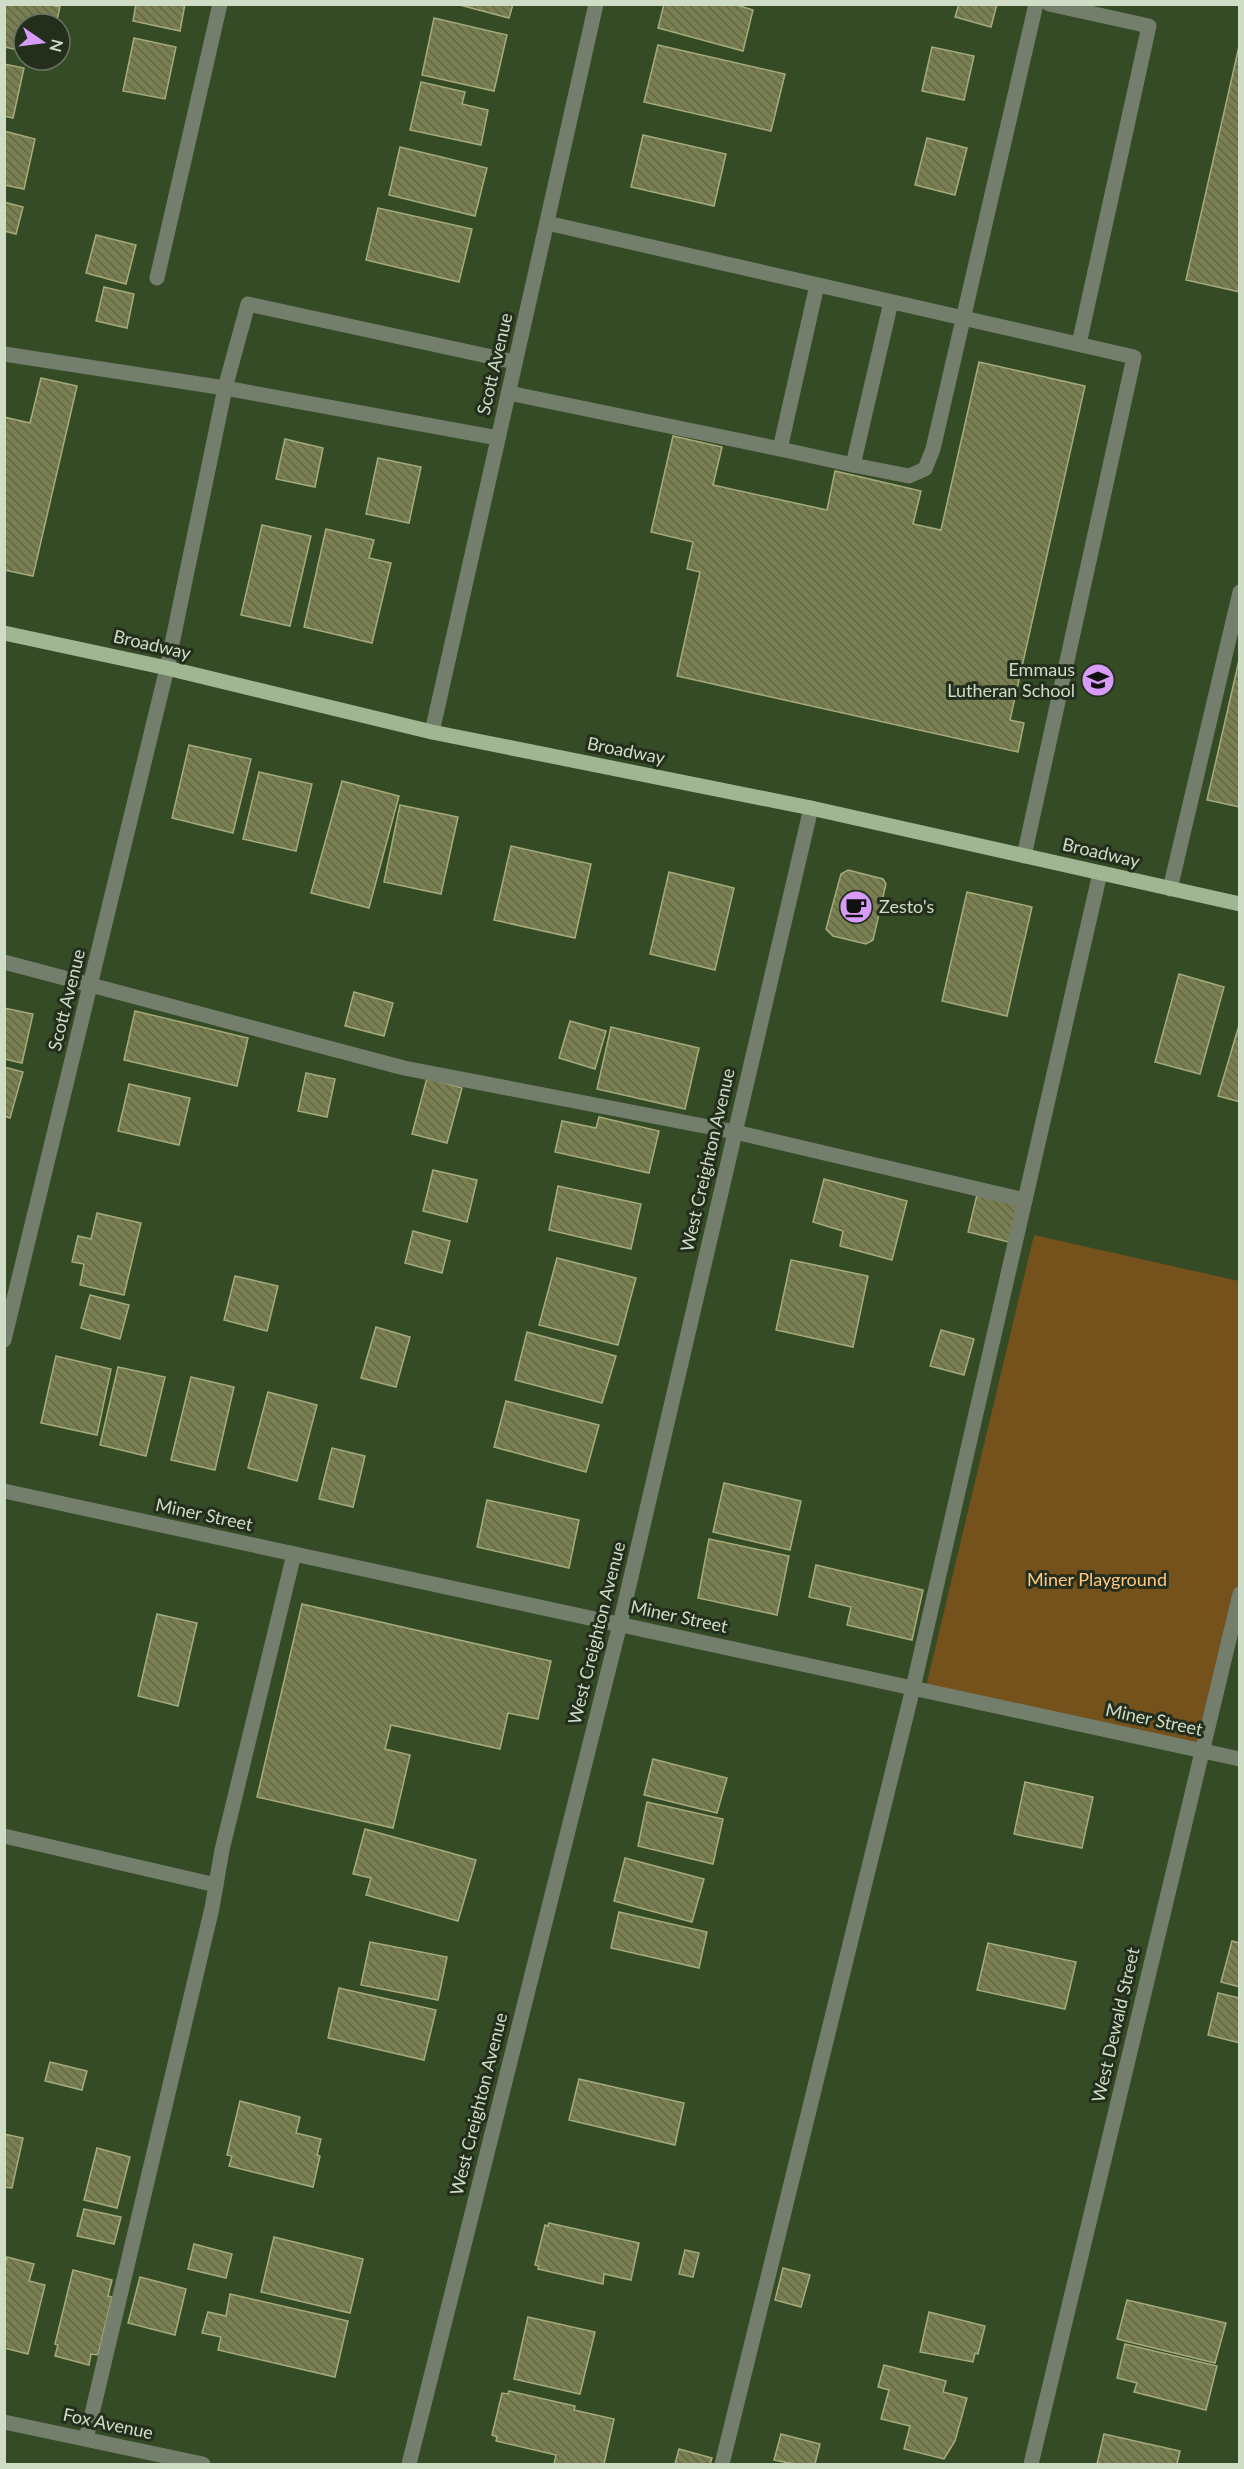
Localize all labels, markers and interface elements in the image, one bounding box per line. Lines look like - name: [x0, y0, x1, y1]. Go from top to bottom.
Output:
- north arrow: [12, 12, 72, 72]
- text: N: [46, 37, 68, 54]
- street label: Scott Avenue: [472, 311, 516, 417]
- street label: Broadway: [111, 624, 194, 664]
- place label: Emmaus Lutheran School: [947, 658, 1075, 701]
- school or university icon: Emmaus Lutheran School: [1080, 662, 1116, 698]
- street label: Broadway: [585, 732, 668, 768]
- street label: Broadway: [1060, 832, 1143, 872]
- cafe icon: Zesto's: [838, 889, 874, 925]
- place label: Zesto's: [879, 895, 934, 917]
- street label: Scott Avenue: [43, 947, 89, 1053]
- street label: West Creighton Avenue: [675, 1066, 739, 1254]
- street label: Miner Street: [154, 1493, 255, 1535]
- street label: West Creighton Avenue: [563, 1539, 629, 1726]
- park label: Miner Playground: [1027, 1568, 1167, 1590]
- street label: Miner Street: [629, 1595, 730, 1637]
- street label: Miner Street: [1104, 1698, 1205, 1740]
- street label: West Dewald Street: [1087, 1945, 1144, 2104]
- street label: West Creighton Avenue: [445, 2010, 511, 2197]
- street label: Fox Avenue: [61, 2403, 155, 2443]

